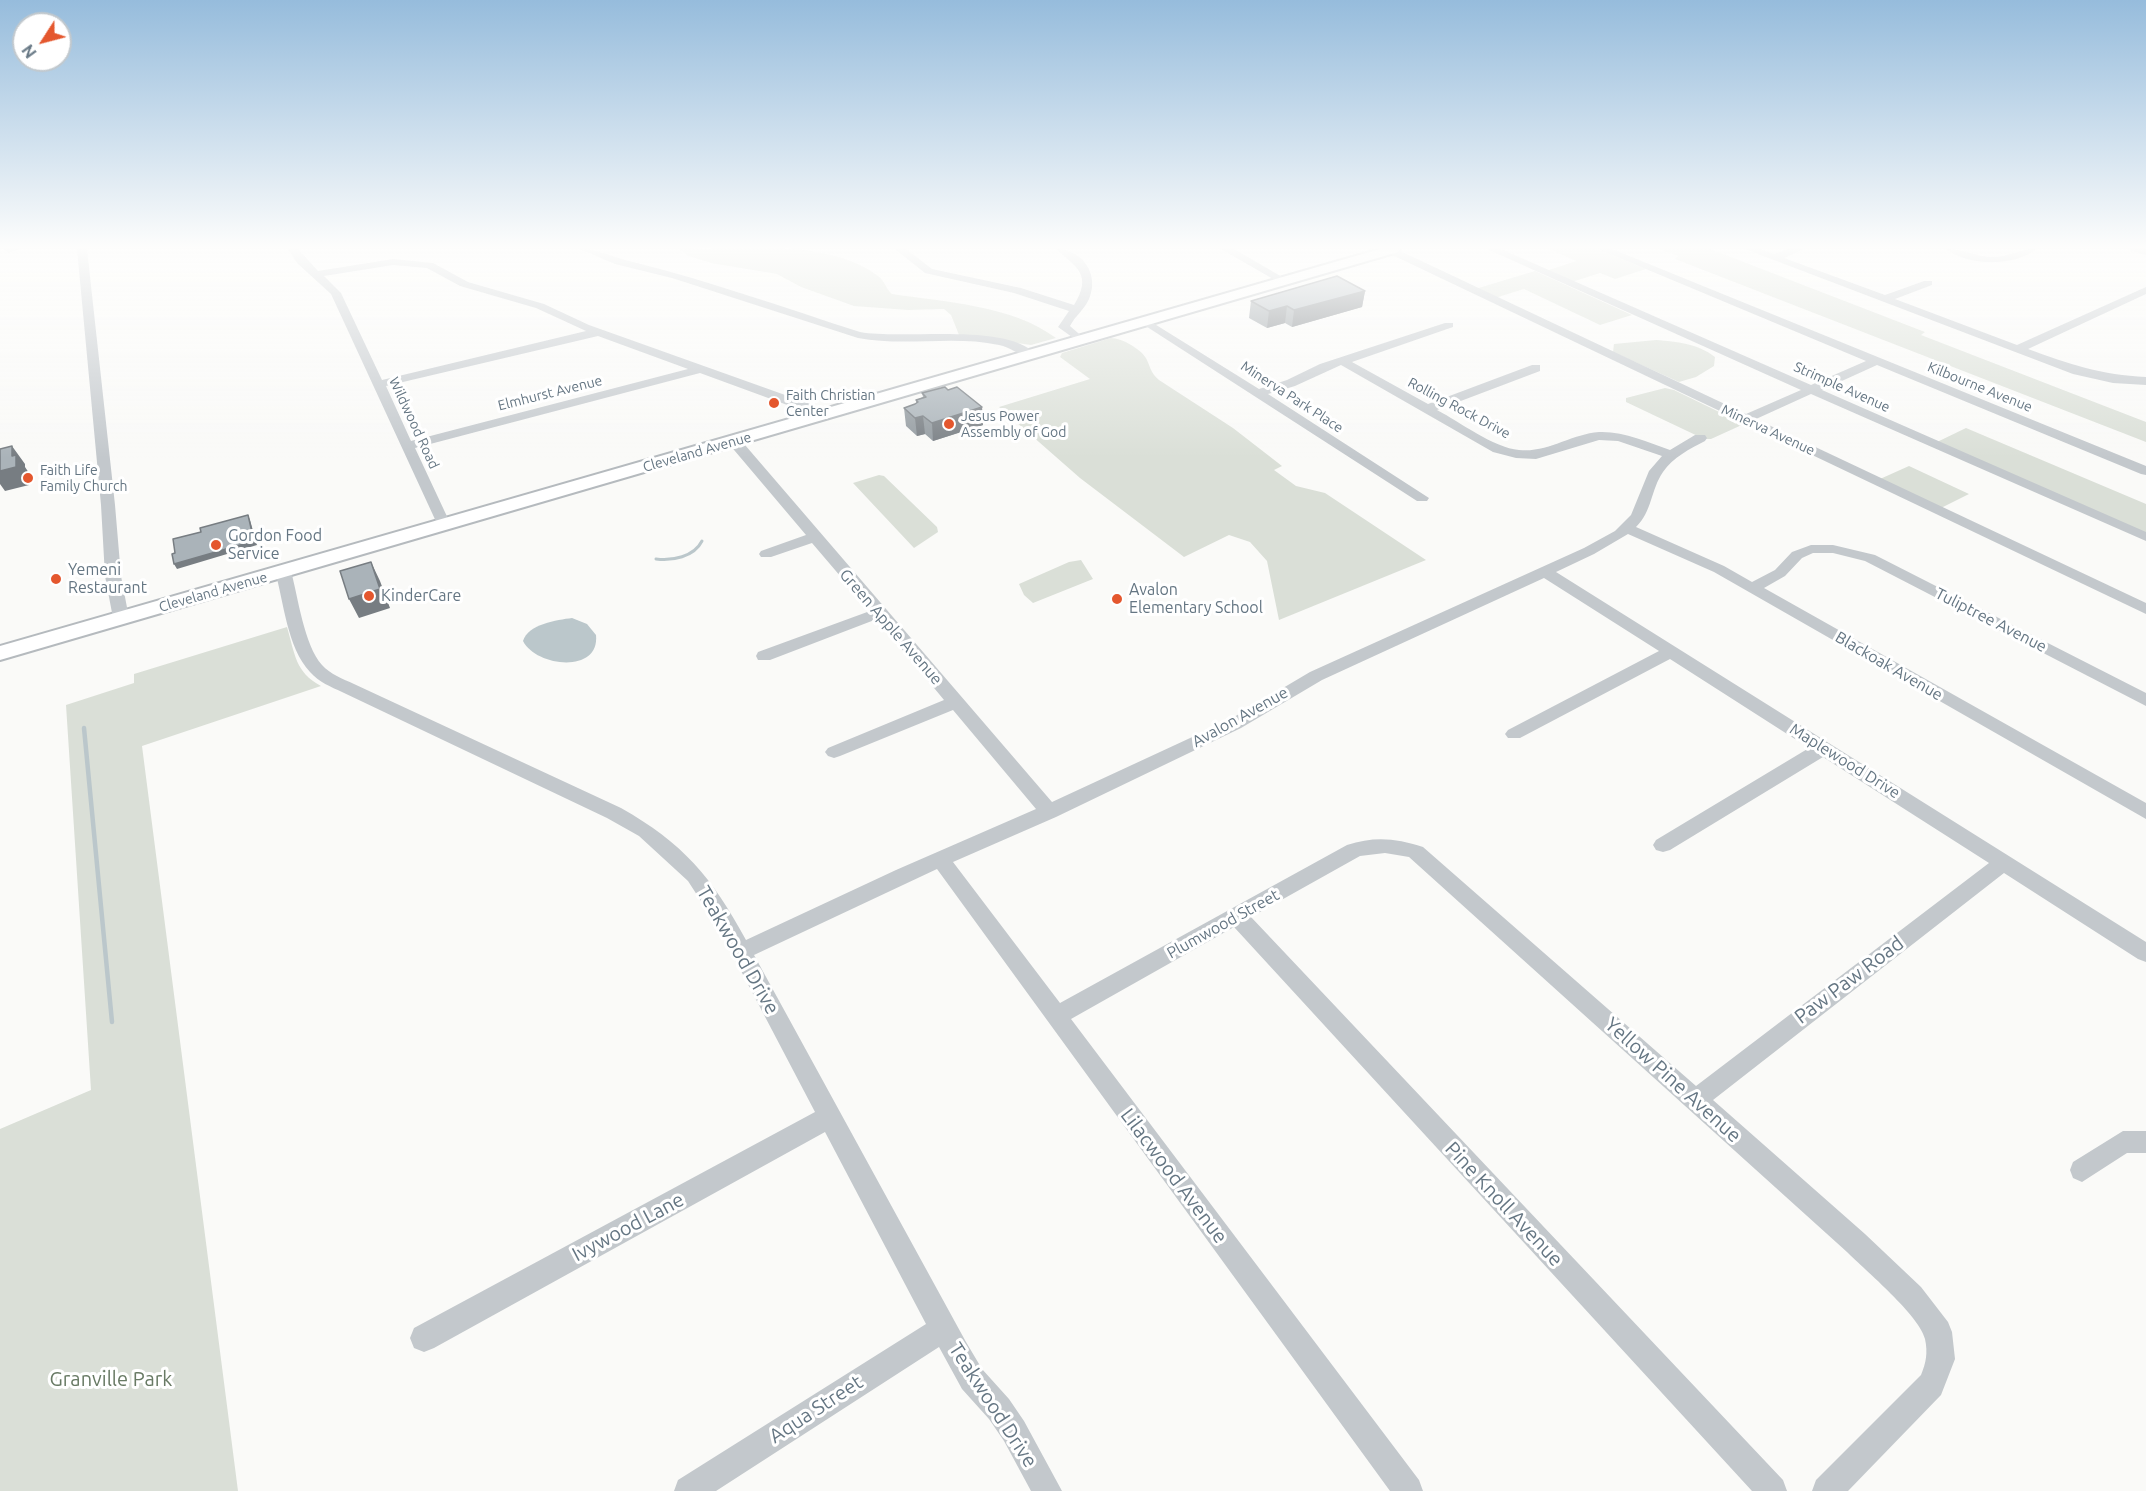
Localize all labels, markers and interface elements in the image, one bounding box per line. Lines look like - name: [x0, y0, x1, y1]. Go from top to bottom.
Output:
- north arrow: [12, 12, 72, 72]
- text: N: [18, 41, 40, 62]
- street label: Minerva Park Place: [1238, 358, 1346, 436]
- street label: Strimple Avenue: [1791, 358, 1893, 416]
- street label: Kilbourne Avenue: [1925, 358, 2035, 416]
- street label: Elmhurst Avenue: [496, 372, 604, 414]
- street label: Wildwood Road: [385, 374, 443, 472]
- street label: Rolling Rock Drive: [1405, 374, 1513, 442]
- place label: Faith Christian Center: [786, 387, 876, 419]
- marker: Faith Christian Center: [767, 396, 781, 410]
- street label: Minerva Avenue: [1719, 401, 1817, 459]
- place label: Jesus Power Assembly of God: [961, 408, 1066, 440]
- marker: Jesus Power Assembly of God: [942, 417, 956, 431]
- street label: Cleveland Avenue: [641, 428, 753, 476]
- place label: Faith Life Family Church: [40, 462, 127, 494]
- marker: Faith Life Family Church: [21, 471, 35, 485]
- place label: Gordon Food Service: [228, 526, 322, 564]
- marker: Gordon Food Service: [209, 538, 223, 552]
- place label: Yemeni Restaurant: [68, 560, 147, 598]
- street label: Green Apple Avenue: [836, 565, 946, 689]
- street label: Cleveland Avenue: [157, 568, 269, 616]
- marker: Yemeni Restaurant: [49, 572, 63, 586]
- place label: Avalon Elementary School: [1129, 580, 1263, 618]
- street label: Tuliptree Avenue: [1932, 584, 2050, 656]
- place label: KinderCare: [381, 586, 461, 606]
- marker: KinderCare: [362, 589, 376, 603]
- marker: Avalon Elementary School: [1110, 592, 1124, 606]
- street label: Blackoak Avenue: [1832, 627, 1946, 705]
- street label: Avalon Avenue: [1189, 683, 1291, 751]
- street label: Maplewood Drive: [1786, 719, 1904, 803]
- street label: Teakwood Drive: [692, 882, 784, 1018]
- street label: Plumwood Street: [1163, 885, 1283, 963]
- street label: Paw Paw Road: [1790, 931, 1908, 1029]
- street label: Yellow Pine Avenue: [1600, 1012, 1746, 1148]
- street label: Lilacwood Avenue: [1115, 1104, 1233, 1248]
- street label: Pine Knoll Avenue: [1440, 1137, 1568, 1271]
- street label: Ivywood Lane: [568, 1187, 688, 1267]
- street label: Teakwood Drive: [944, 1338, 1042, 1472]
- park label: Granville Park: [50, 1367, 172, 1391]
- street label: Aqua Street: [765, 1370, 867, 1448]

